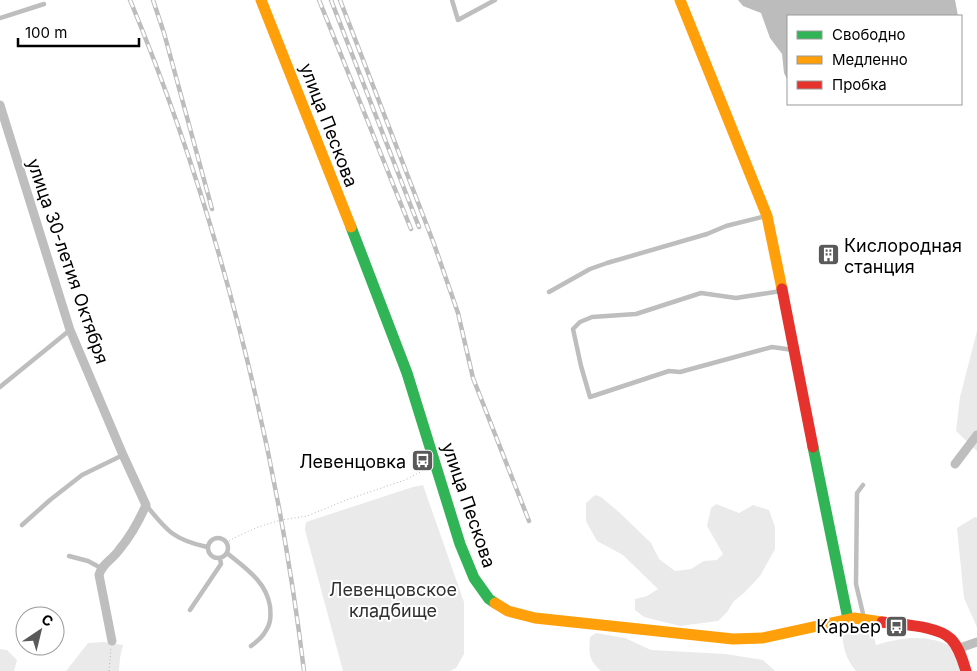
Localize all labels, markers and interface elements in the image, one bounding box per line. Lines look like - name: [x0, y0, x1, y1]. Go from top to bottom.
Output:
- scale bar: [18, 15, 139, 47]
- legend: [787, 15, 962, 105]
- text: 100 m: [25, 23, 67, 42]
- text: Свободно: [832, 25, 906, 44]
- text: Медленно: [832, 50, 908, 69]
- street label: улица Пескова: [296, 60, 362, 190]
- text: Пробка: [832, 75, 887, 94]
- street label: улица 30-летия Октября: [23, 156, 113, 366]
- place label: Кислородная станция: [844, 235, 962, 277]
- building icon: Кислородная станция: [816, 243, 840, 267]
- street label: улица Пескова: [438, 440, 500, 570]
- bus stop icon: Левенцовка: [410, 449, 434, 473]
- place label: Левенцовка: [299, 451, 406, 472]
- park label: Левенцовское кладбище: [329, 579, 457, 621]
- north arrow: [15, 606, 65, 656]
- text: С: [39, 610, 57, 630]
- bus stop icon: Карьер: [885, 614, 909, 638]
- place label: Карьер: [816, 616, 881, 637]

